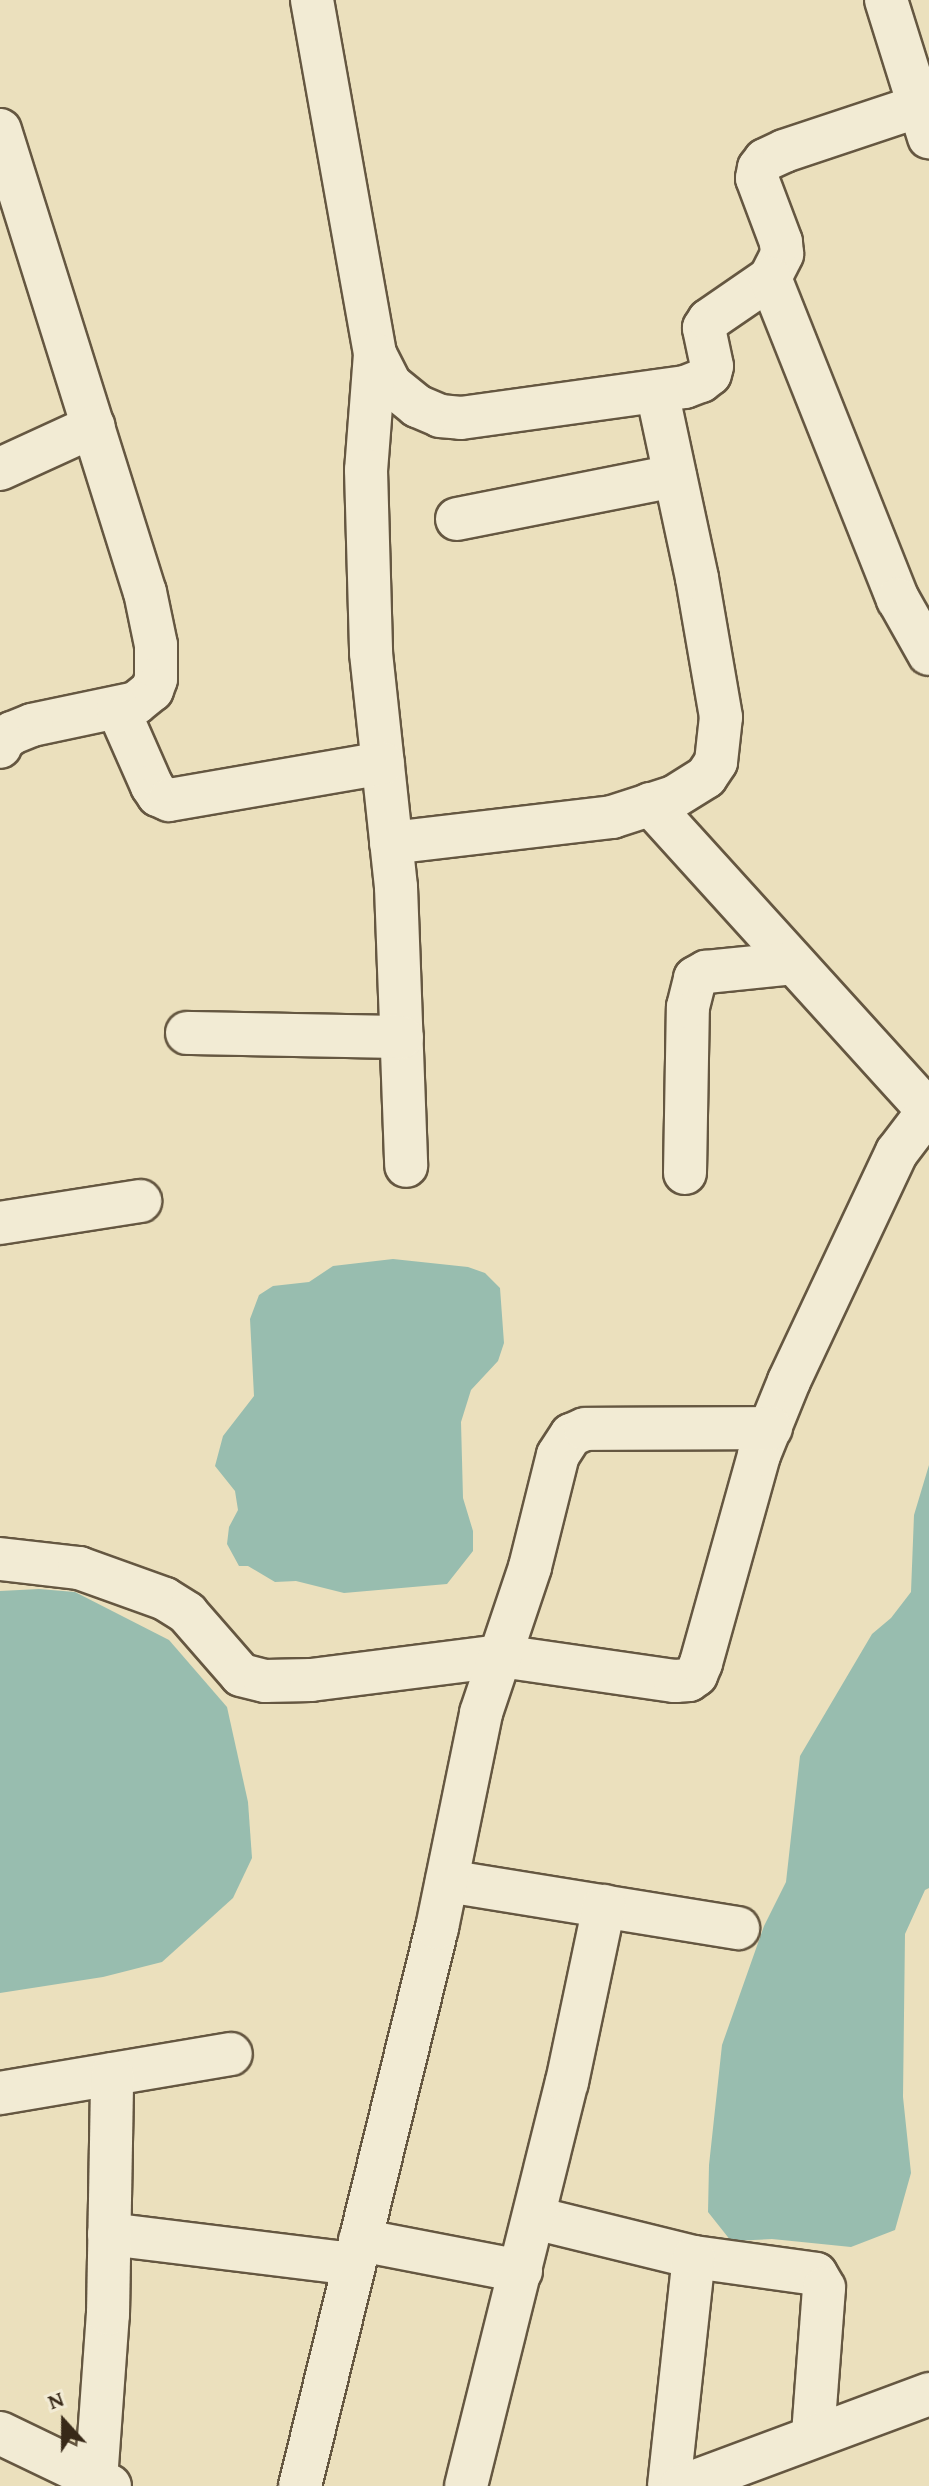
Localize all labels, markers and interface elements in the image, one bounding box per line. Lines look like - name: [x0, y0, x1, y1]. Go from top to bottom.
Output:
- north arrow: [24, 2382, 104, 2462]
- text: N: [43, 2382, 68, 2417]

